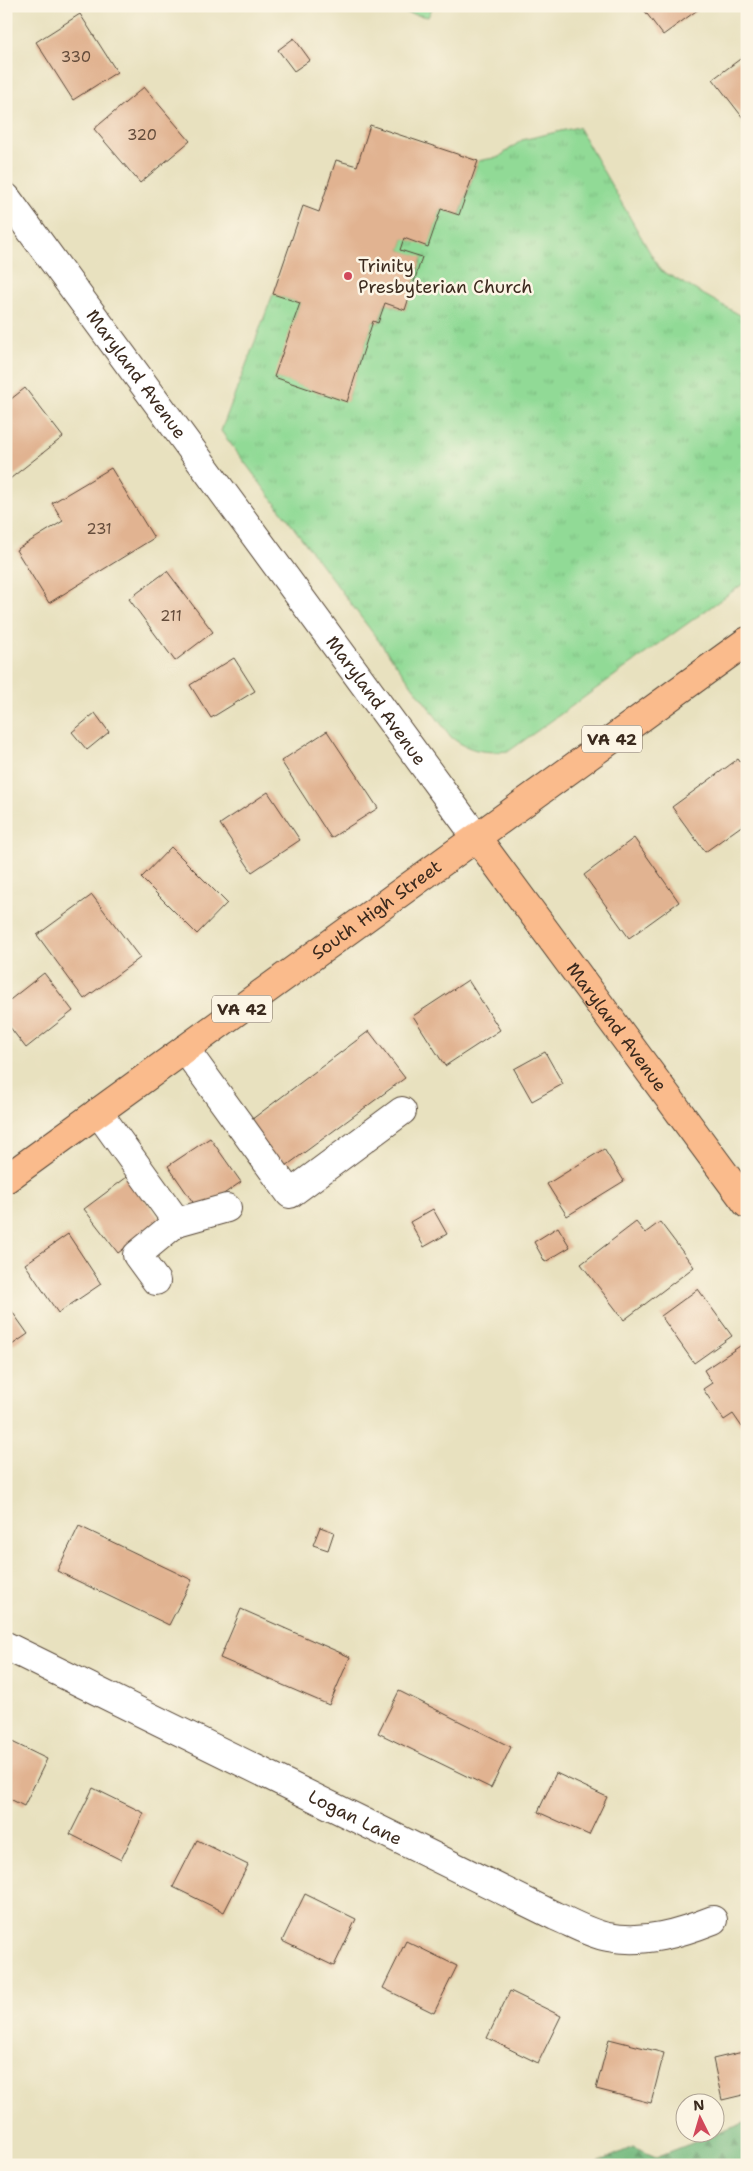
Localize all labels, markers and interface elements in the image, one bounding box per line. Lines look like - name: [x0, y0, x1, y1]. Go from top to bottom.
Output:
- house number: 330: [61, 47, 91, 67]
- house number: 320: [127, 125, 157, 145]
- place label: Trinity Presbyterian Church: [358, 254, 533, 299]
- marker: Trinity Presbyterian Church: [342, 270, 354, 282]
- street label: Maryland Avenue: [81, 305, 192, 444]
- house number: 231: [86, 519, 112, 539]
- house number: 211: [160, 606, 182, 626]
- street label: Maryland Avenue: [320, 631, 432, 770]
- road number: VA 42: [582, 726, 642, 752]
- street label: South High Street: [307, 855, 447, 965]
- street label: Maryland Avenue: [561, 958, 672, 1097]
- road number: VA 42: [212, 996, 272, 1022]
- street label: Logan Lane: [304, 1784, 406, 1851]
- north arrow: [676, 2094, 726, 2144]
- text: N: [693, 2096, 705, 2114]

